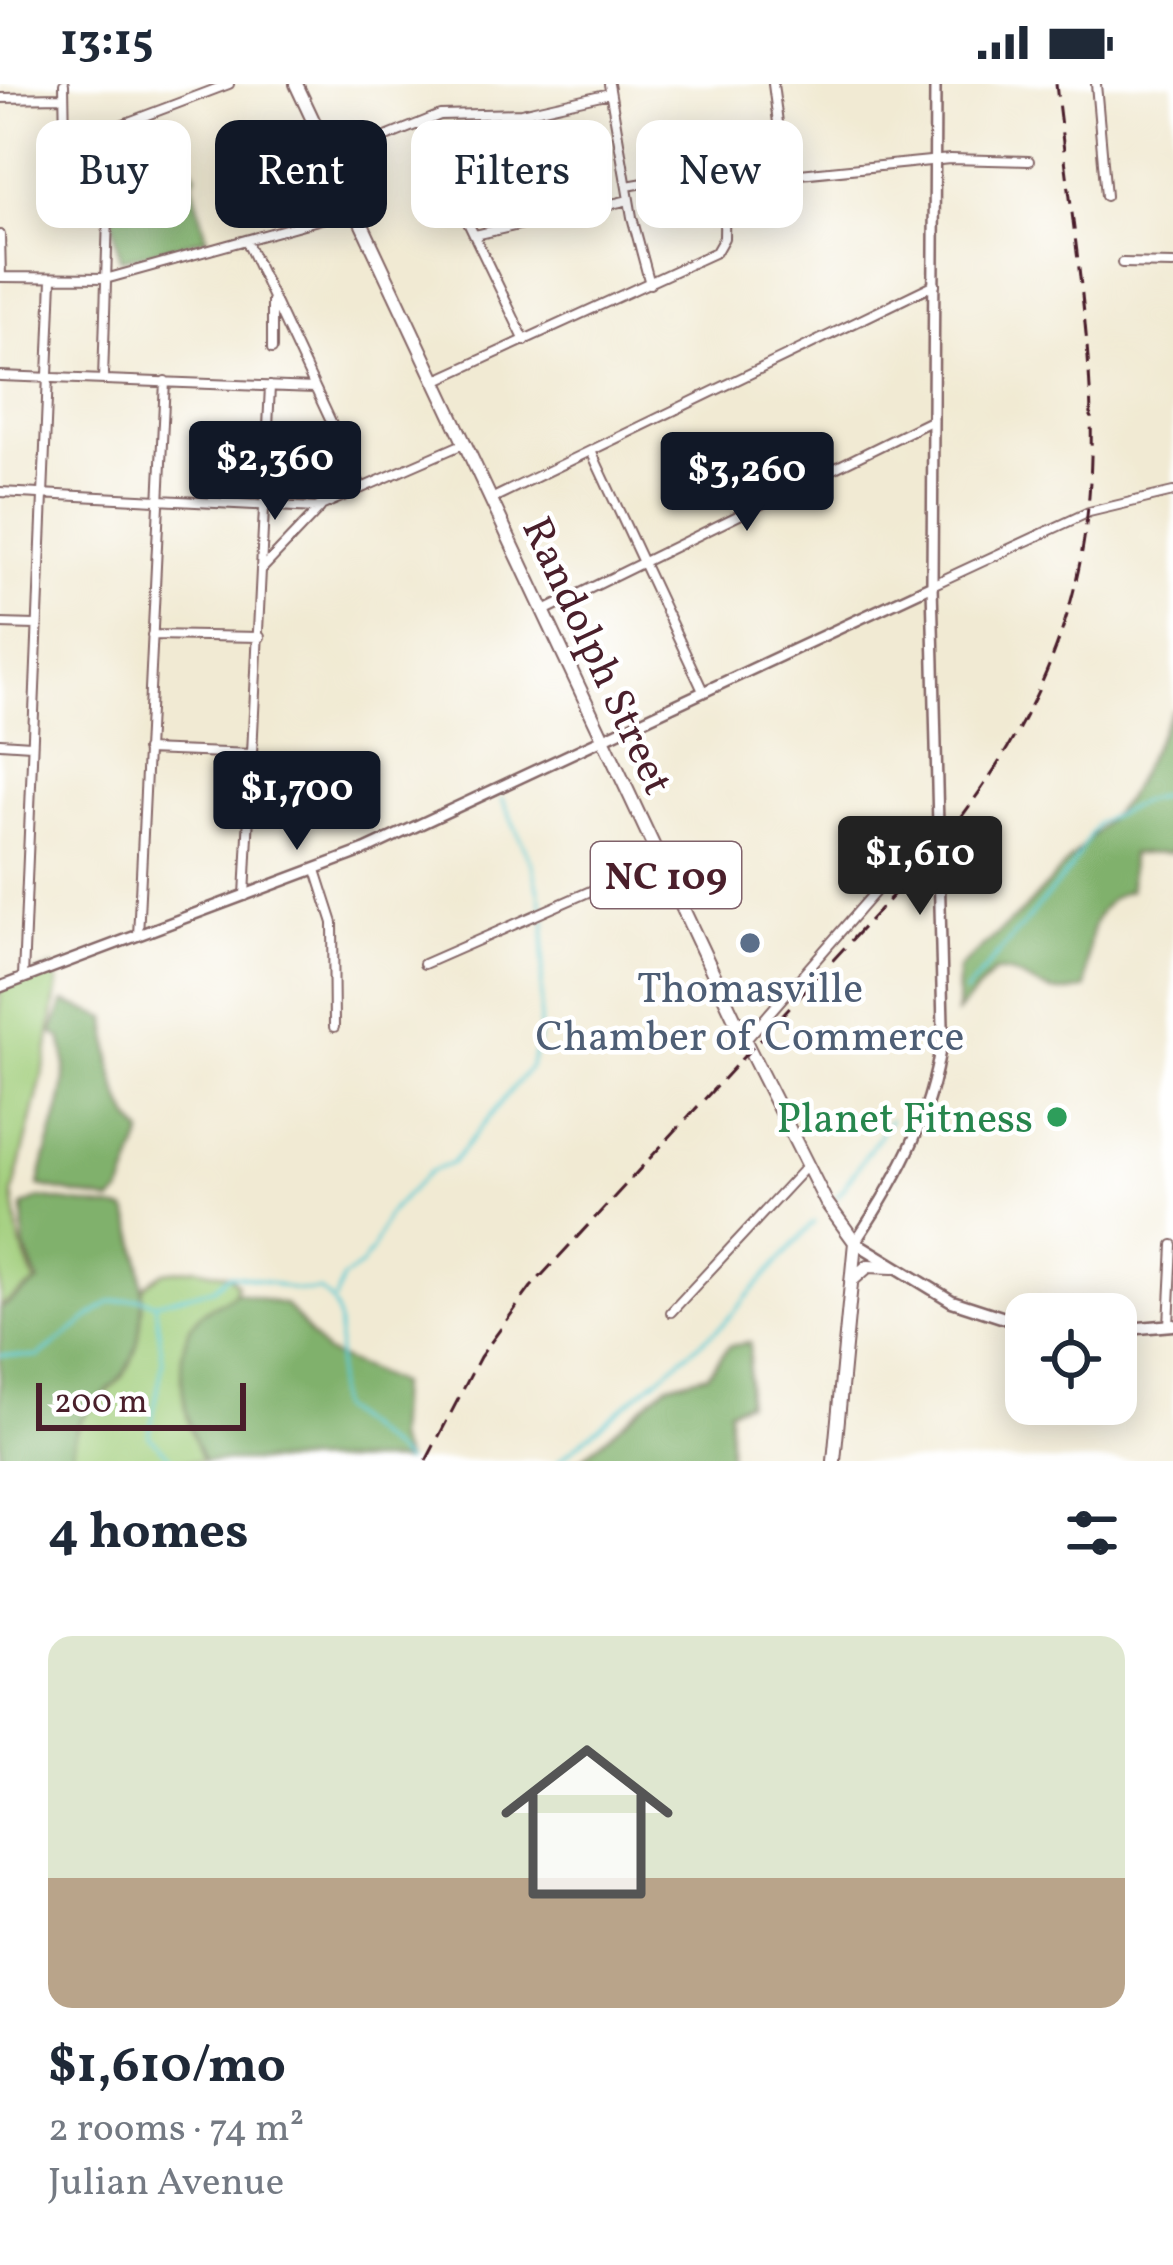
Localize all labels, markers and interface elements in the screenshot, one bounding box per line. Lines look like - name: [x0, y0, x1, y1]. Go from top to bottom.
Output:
- text: 13:15: [60, 11, 154, 74]
- chip: Buy: [36, 120, 191, 228]
- chip: Rent: [215, 120, 387, 228]
- chip: Filters: [411, 120, 612, 228]
- chip: New: [636, 120, 803, 228]
- pin: $2,360: [177, 421, 373, 523]
- pin: $3,260: [649, 432, 845, 534]
- text: $2,360: [216, 433, 334, 487]
- text: $3,260: [688, 444, 806, 498]
- street label: Randolph Street: [505, 508, 685, 805]
- pin: $1,700: [199, 751, 395, 853]
- text: $1,700: [240, 763, 354, 817]
- pin: $1,610: [822, 816, 1018, 918]
- text: $1,610: [865, 828, 975, 882]
- road number: NC 109: [591, 842, 741, 908]
- marker: Thomasville Chamber of Commerce: [737, 930, 763, 956]
- place label: Thomasville Chamber of Commerce: [535, 962, 965, 1069]
- place label: Planet Fitness: [776, 1092, 1033, 1151]
- marker: Planet Fitness: [1044, 1104, 1070, 1130]
- map controls: [1005, 1293, 1137, 1425]
- button: locate: [1005, 1293, 1137, 1425]
- scale bar: [36, 1377, 246, 1430]
- text: 200 m: [54, 1381, 148, 1427]
- text: 4 homes: [48, 1498, 249, 1569]
- icon: filters: [1059, 1500, 1125, 1566]
- icon: home: [479, 1714, 695, 1930]
- text: $1,610/mo: [48, 2032, 286, 2103]
- text: 2 rooms · 74 m²: [48, 2103, 304, 2157]
- text: Julian Avenue: [48, 2157, 284, 2211]

